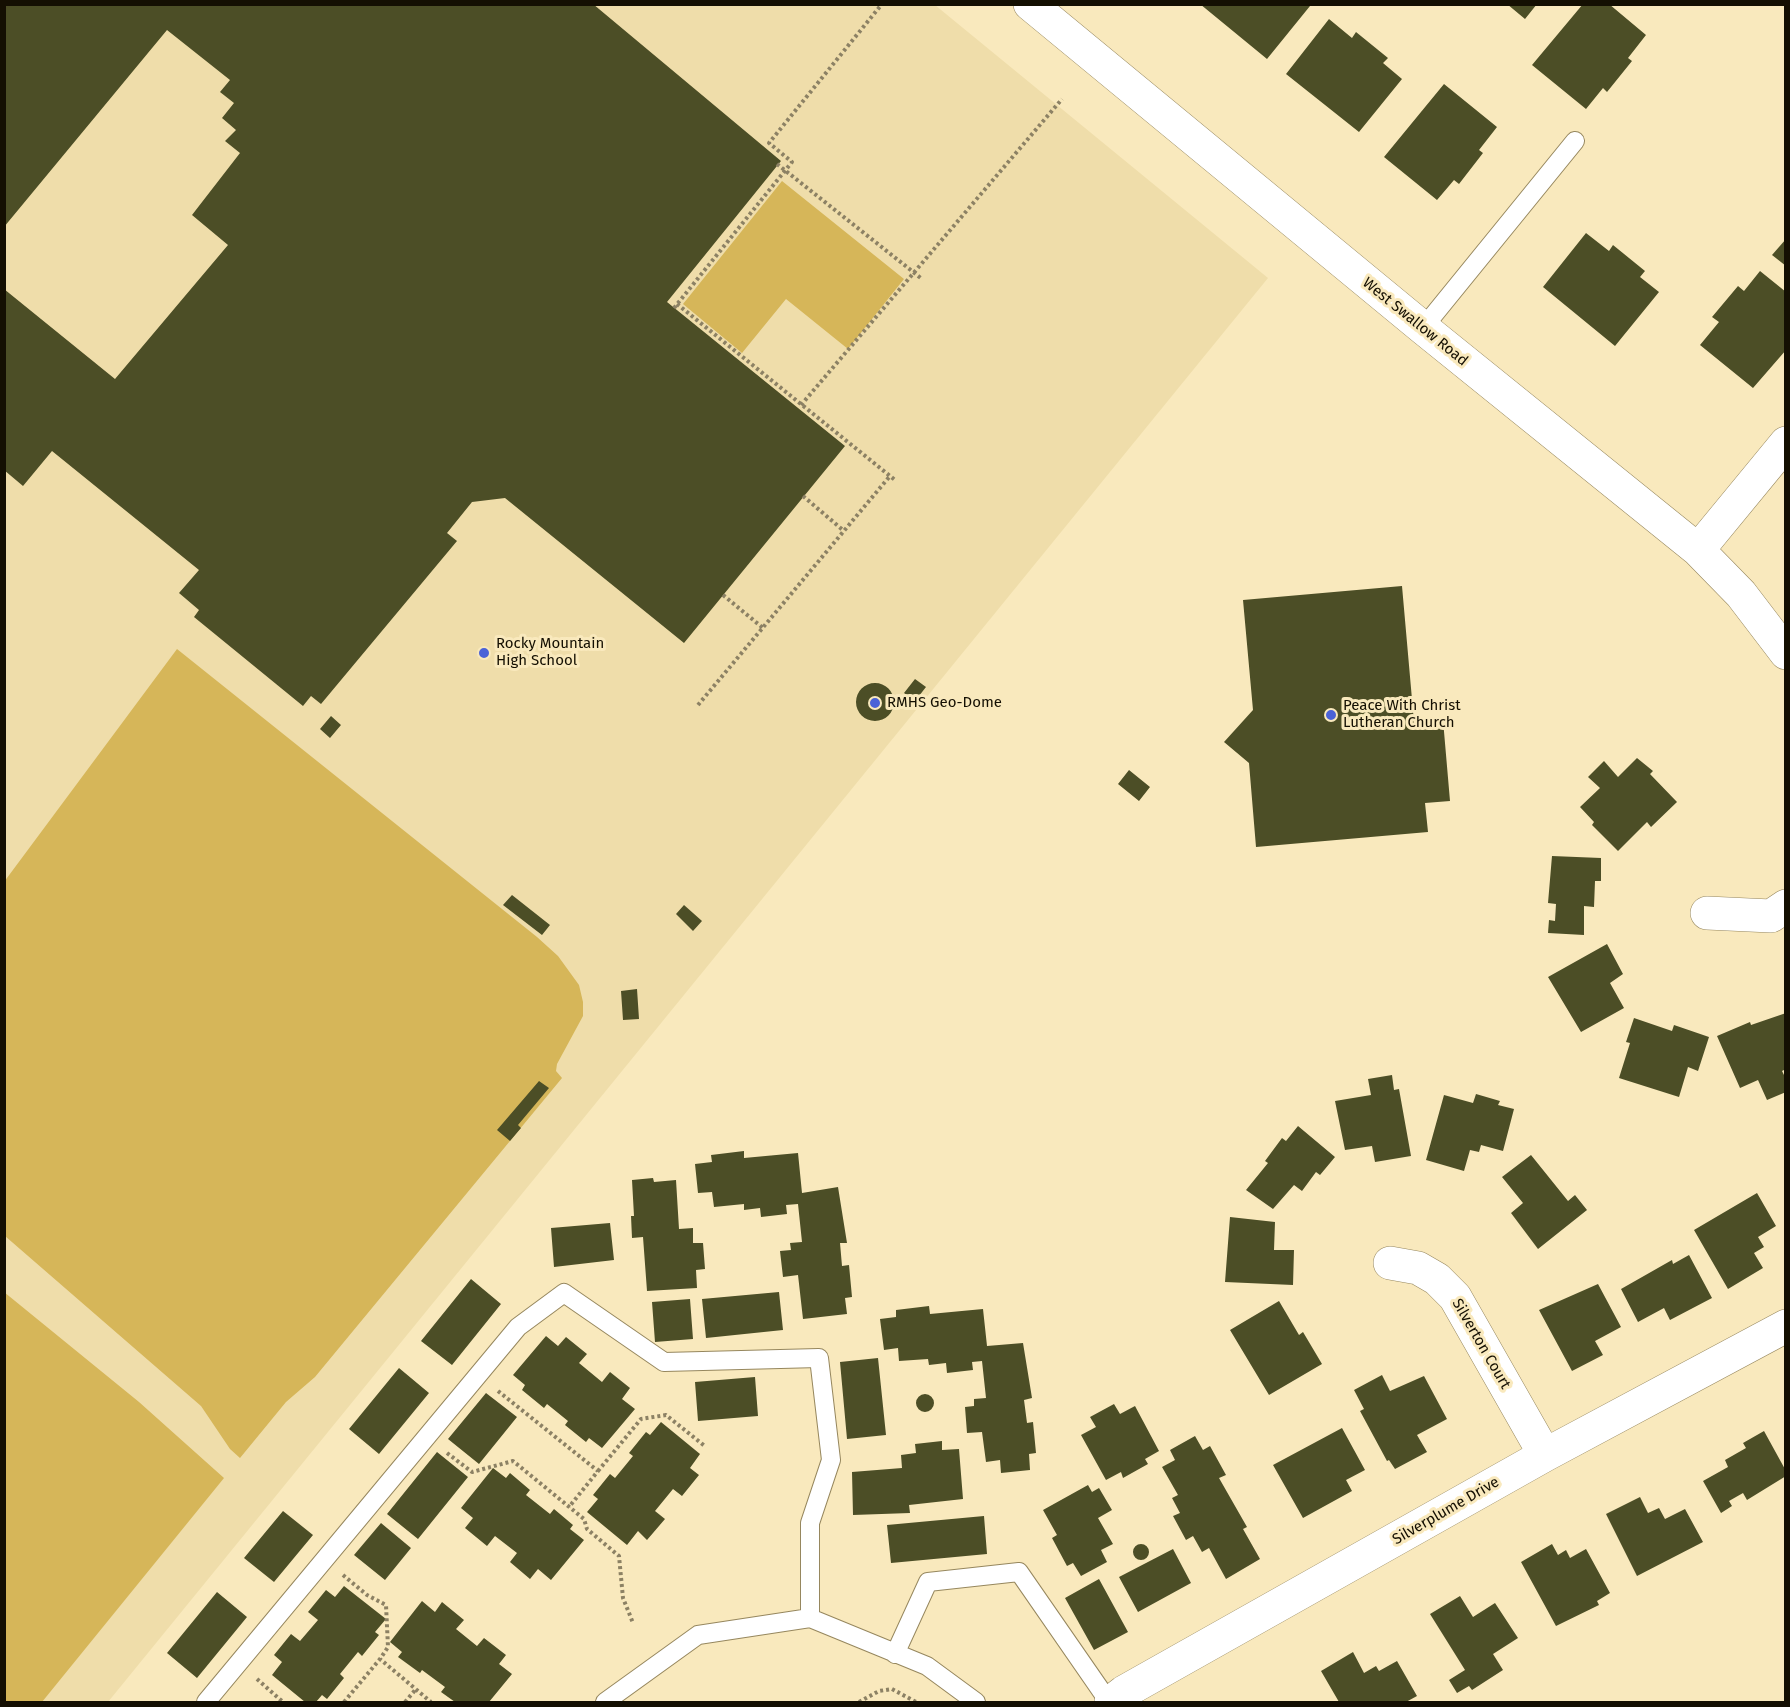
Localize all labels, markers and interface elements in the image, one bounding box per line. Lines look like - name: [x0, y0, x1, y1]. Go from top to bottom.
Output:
- street label: West Swallow Road: [1359, 274, 1471, 370]
- place label: Rocky Mountain High School: [496, 635, 604, 670]
- marker: Rocky Mountain High School: [477, 646, 491, 660]
- place label: RMHS Geo-Dome: [887, 694, 1002, 712]
- marker: RMHS Geo-Dome: [868, 696, 882, 710]
- place label: Peace With Christ Lutheran Church: [1343, 697, 1461, 732]
- marker: Peace With Christ Lutheran Church: [1324, 708, 1338, 722]
- street label: Silverton Court: [1448, 1296, 1514, 1392]
- street label: Silverplume Drive: [1389, 1473, 1503, 1549]

